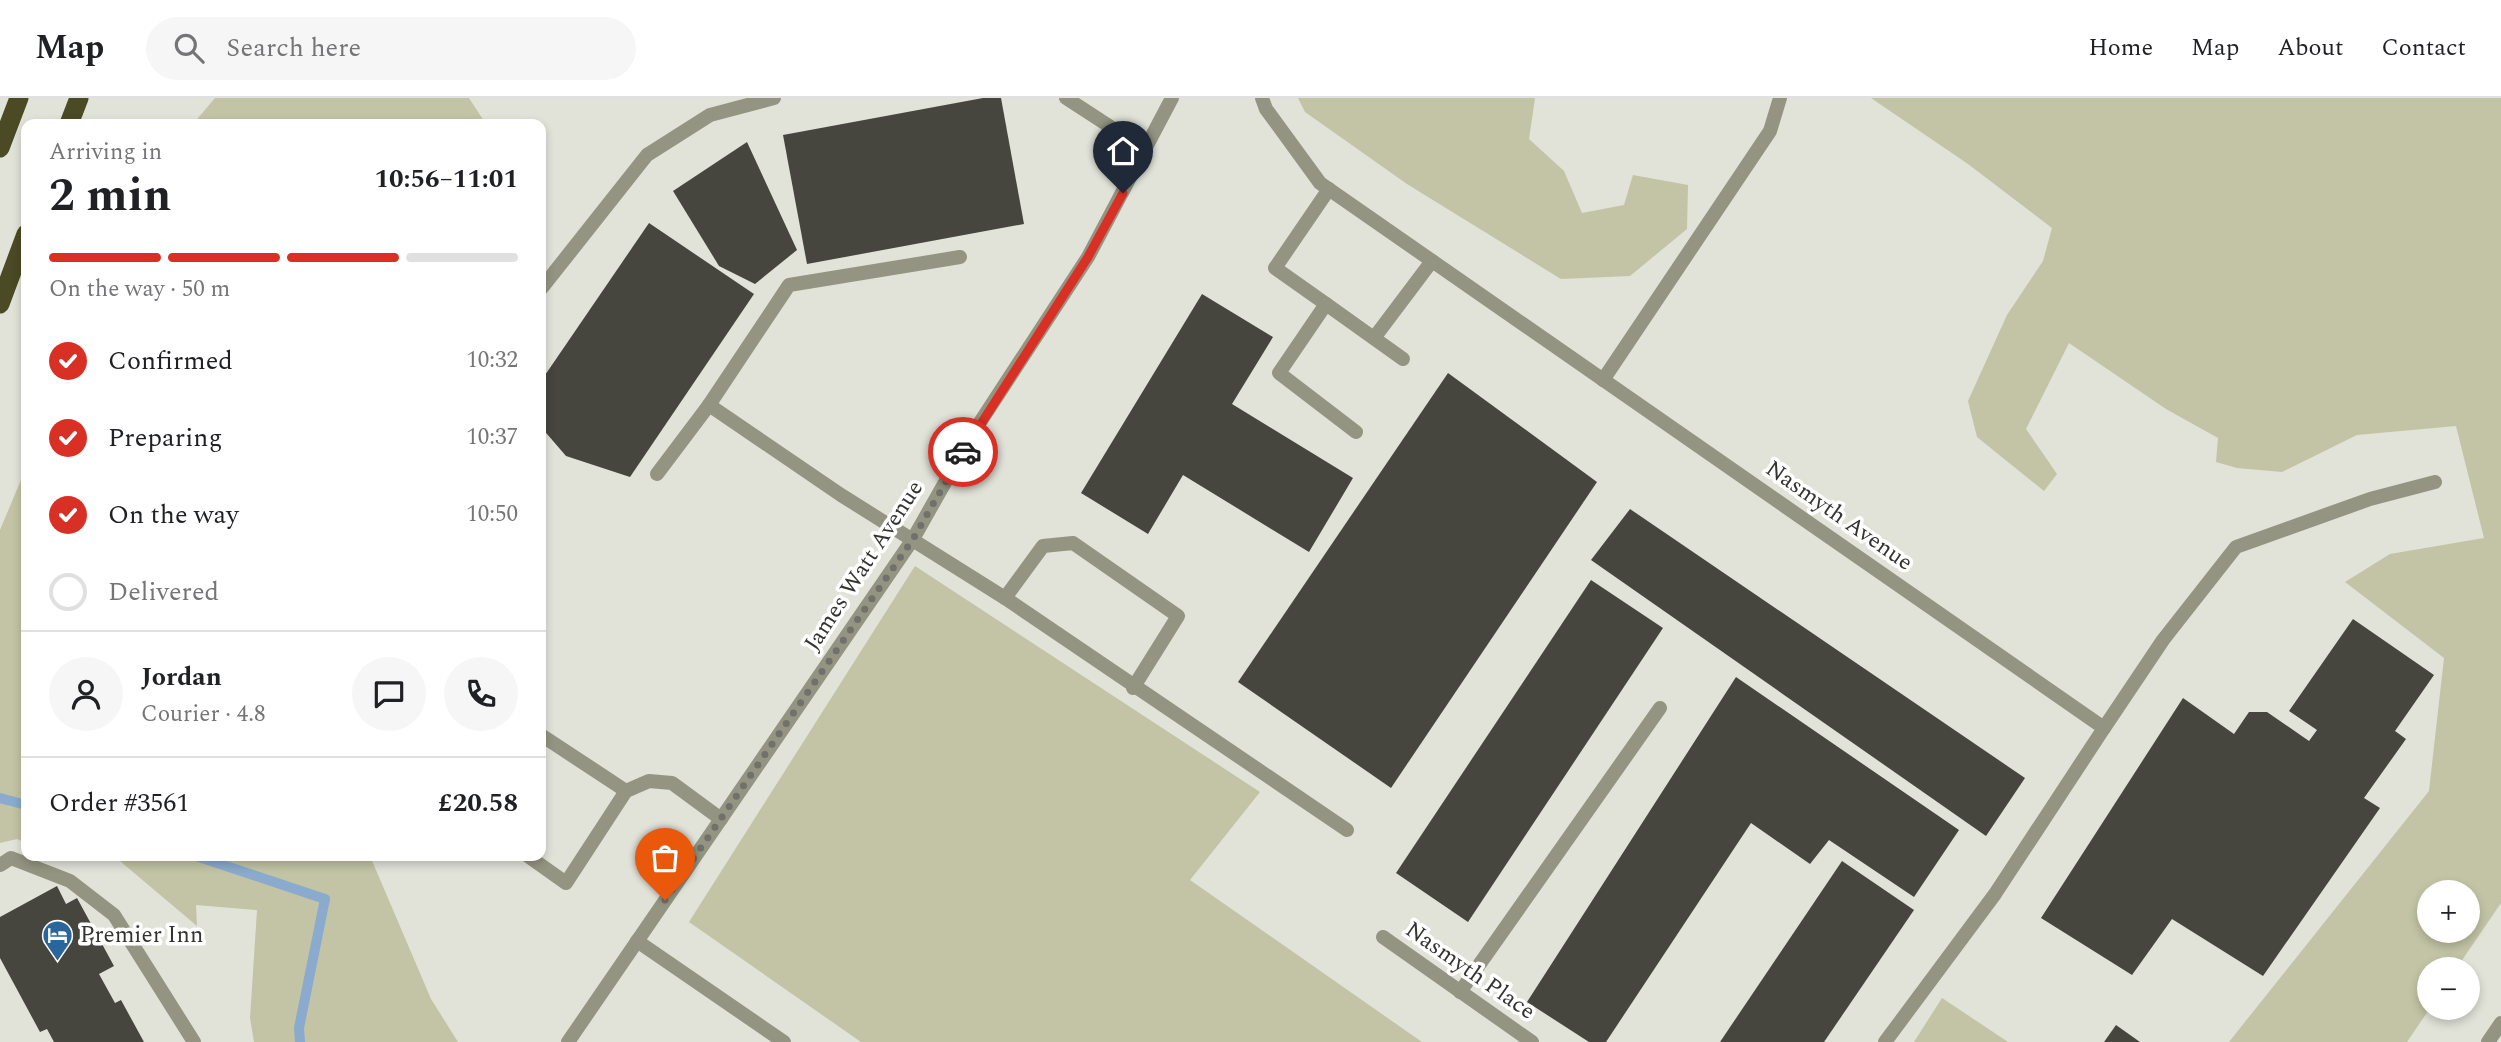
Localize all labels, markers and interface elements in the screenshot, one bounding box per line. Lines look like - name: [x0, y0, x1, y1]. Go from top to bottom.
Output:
- search box: [146, 17, 636, 80]
- text: Map: [35, 23, 104, 73]
- text: Search here: [226, 28, 361, 68]
- icon: search: [170, 29, 208, 67]
- text: Home: [2088, 30, 2153, 66]
- text: Map: [2191, 30, 2239, 66]
- text: About: [2277, 30, 2343, 66]
- text: Contact: [2381, 30, 2466, 66]
- pin: [1093, 121, 1153, 193]
- icon: home: [1104, 132, 1142, 170]
- text: Arriving in: [49, 135, 162, 170]
- text: 10:56–11:01: [374, 159, 518, 199]
- text: 2 min: [49, 161, 171, 231]
- text: On the way · 50 m: [49, 272, 230, 307]
- text: Confirmed: [108, 341, 233, 381]
- icon: check: [49, 342, 87, 380]
- text: 10:32: [466, 343, 518, 378]
- courier: [928, 417, 998, 487]
- text: Preparing: [108, 418, 222, 458]
- icon: check: [49, 419, 87, 457]
- text: 10:37: [466, 420, 518, 455]
- icon: car: [944, 433, 982, 471]
- street label: Nasmyth Avenue: [1758, 452, 1920, 580]
- street label: James Watt Avenue: [796, 474, 932, 658]
- text: On the way: [108, 495, 239, 535]
- icon: check: [49, 496, 87, 534]
- text: 10:50: [466, 497, 518, 532]
- text: Delivered: [108, 572, 219, 612]
- button: person: [49, 657, 123, 731]
- text: Jordan: [141, 657, 222, 697]
- button: chat: [352, 657, 426, 731]
- button: phone: [444, 657, 518, 731]
- text: Courier · 4.8: [141, 697, 266, 732]
- text: Order #3561: [49, 783, 189, 823]
- text: £20.58: [438, 783, 518, 823]
- pin: [635, 828, 695, 900]
- icon: bag: [646, 839, 684, 877]
- map controls: [2417, 880, 2480, 1020]
- button: +: [2417, 880, 2480, 943]
- street label: Nasmyth Place: [1398, 913, 1542, 1029]
- hotel icon: Premier Inn: [40, 918, 74, 962]
- place label: Premier Inn: [80, 918, 203, 953]
- button: −: [2417, 957, 2480, 1020]

